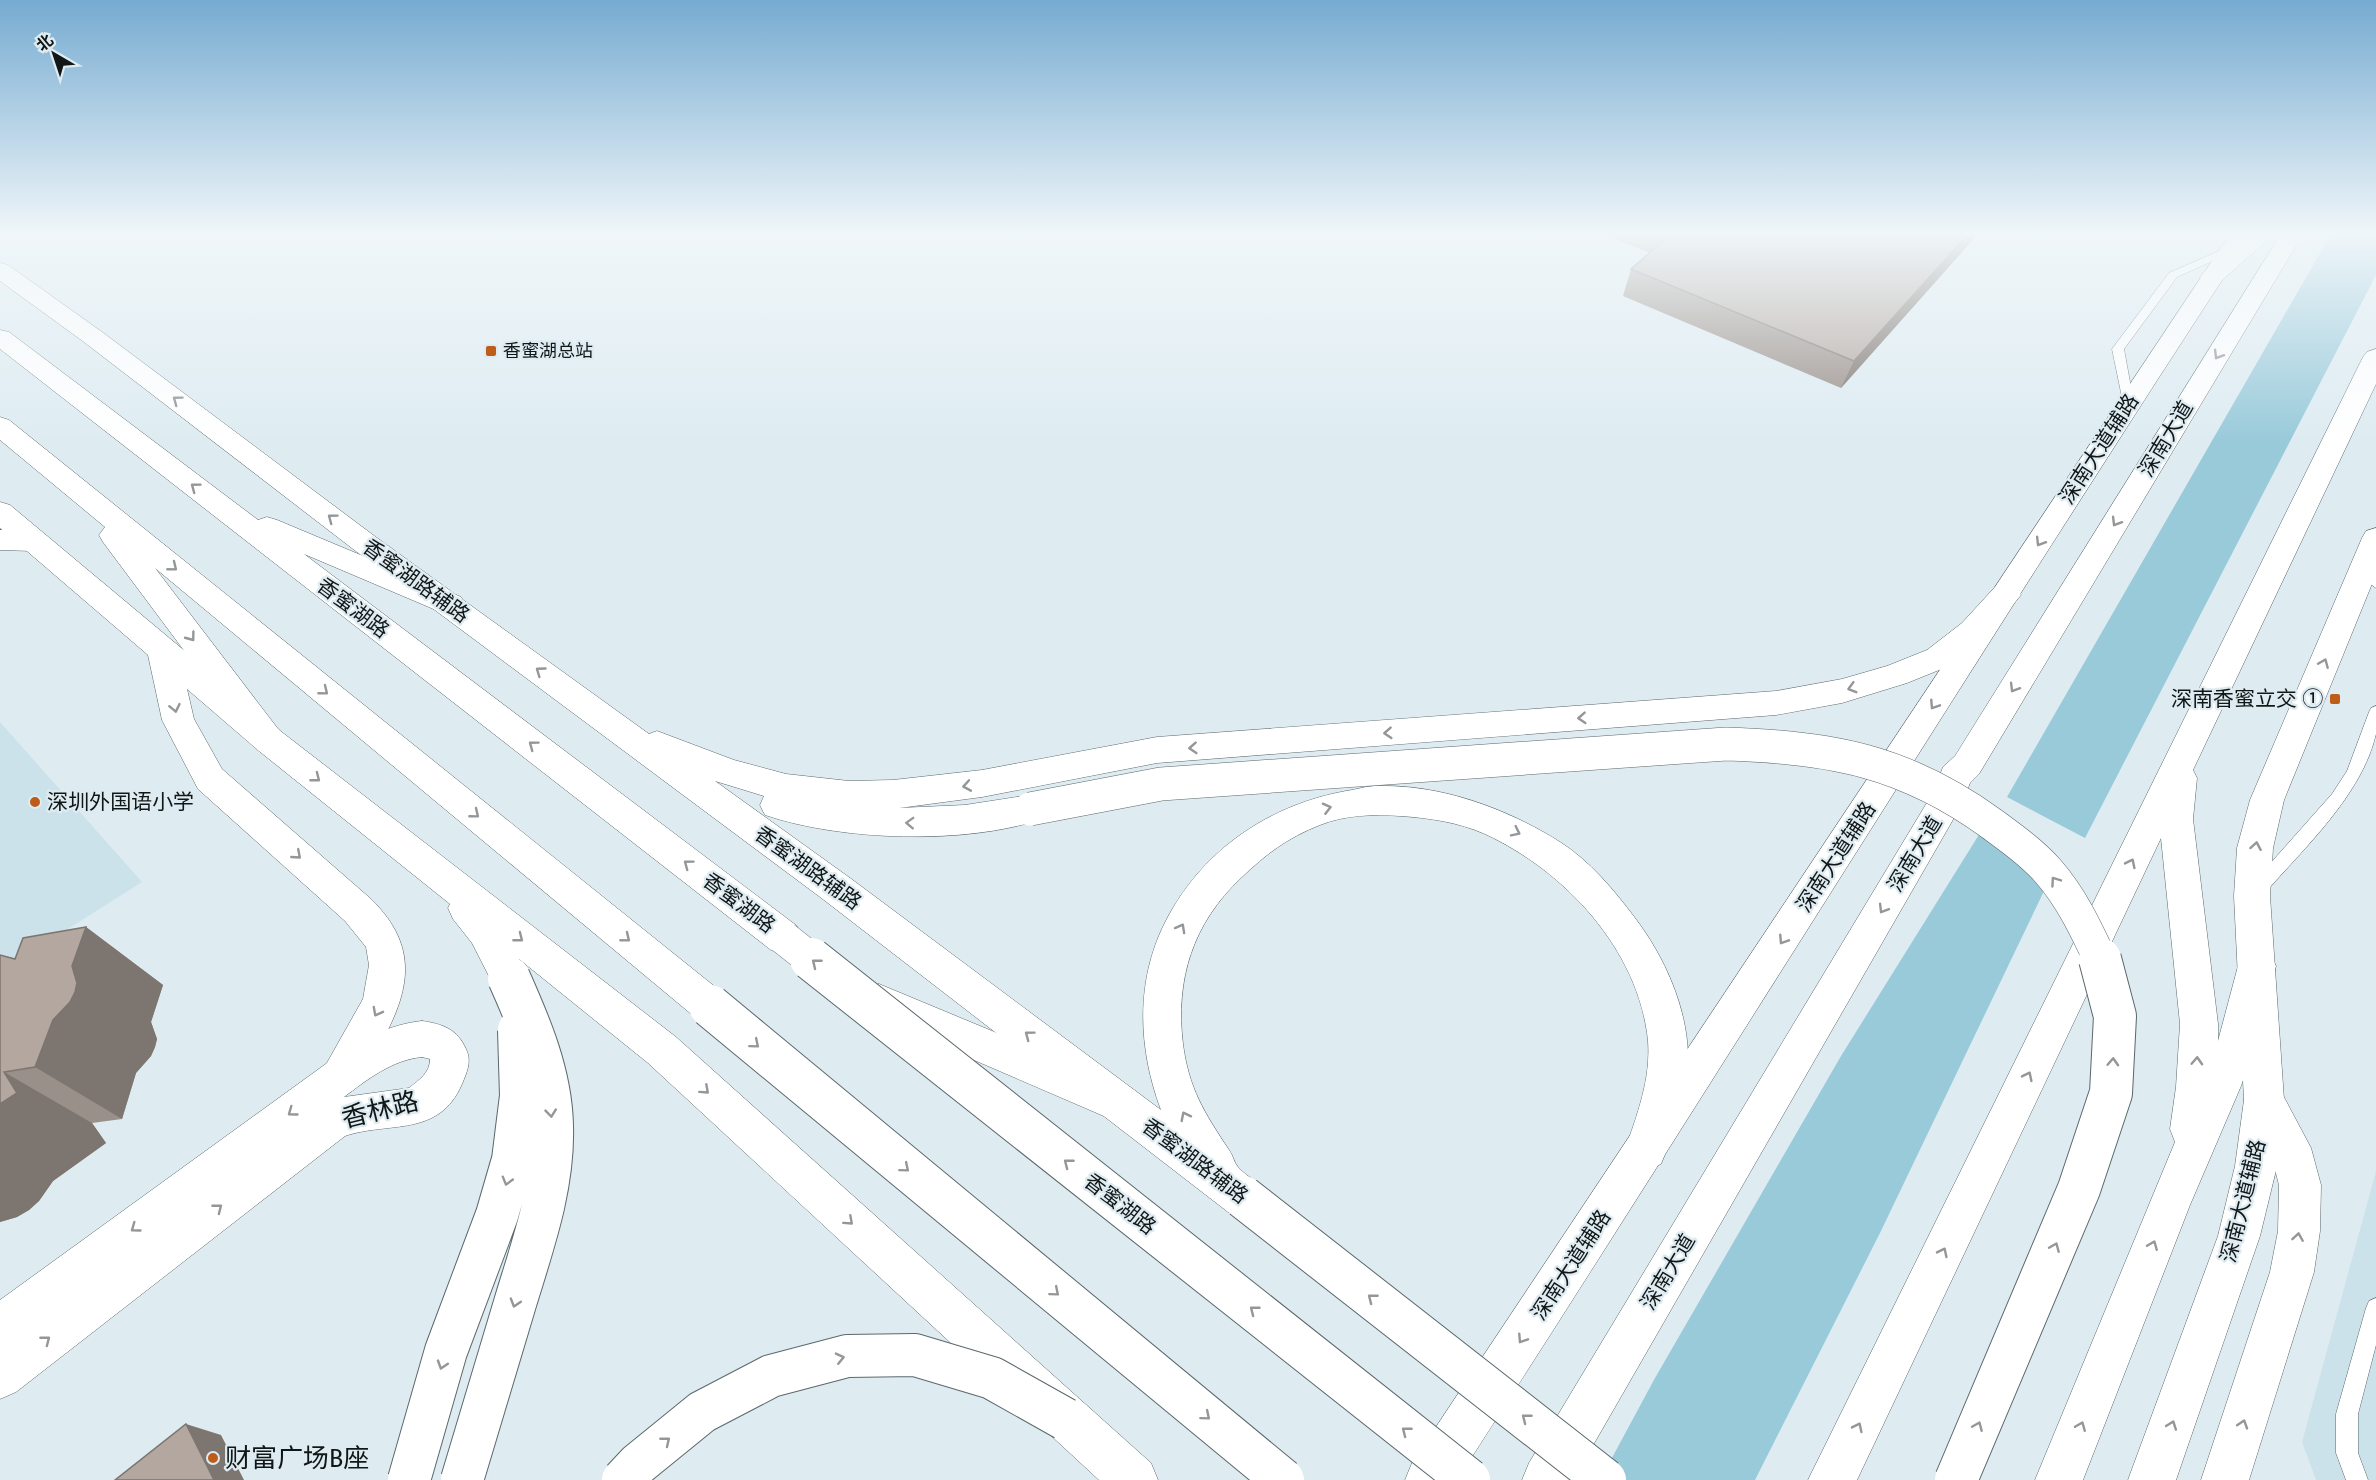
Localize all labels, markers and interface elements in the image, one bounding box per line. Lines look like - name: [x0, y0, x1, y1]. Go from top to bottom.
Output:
- north arrow: [24, 24, 84, 84]
- text: 北: [33, 30, 57, 55]
- place label: 香蜜湖总站: [503, 340, 593, 362]
- marker: 香蜜湖总站: [484, 344, 498, 358]
- one-way arrow: [2213, 349, 2225, 359]
- street label: 深南大道辅路: [2054, 389, 2144, 509]
- street label: 深南大道: [2133, 396, 2199, 482]
- one-way arrow: [172, 397, 183, 408]
- one-way arrow: [190, 483, 201, 494]
- one-way arrow: [328, 515, 339, 526]
- one-way arrow: [2112, 516, 2123, 526]
- street label: 香蜜湖路辅路: [357, 533, 475, 629]
- one-way arrow: [2036, 535, 2047, 546]
- one-way arrow: [166, 560, 177, 571]
- street label: 香蜜湖路: [312, 572, 394, 644]
- one-way arrow: [183, 630, 194, 641]
- one-way arrow: [2317, 659, 2329, 670]
- one-way arrow: [535, 667, 546, 678]
- one-way arrow: [1847, 681, 1857, 693]
- one-way arrow: [2010, 682, 2022, 692]
- one-way arrow: [317, 683, 328, 694]
- place label: 深南香蜜立交 ①: [2171, 686, 2323, 712]
- marker: 深南香蜜立交 ①: [2328, 692, 2342, 706]
- one-way arrow: [1931, 699, 1942, 710]
- one-way arrow: [168, 703, 181, 713]
- one-way arrow: [1577, 711, 1586, 724]
- one-way arrow: [1383, 726, 1392, 739]
- one-way arrow: [1189, 741, 1198, 754]
- one-way arrow: [529, 742, 540, 753]
- one-way arrow: [310, 770, 321, 781]
- one-way arrow: [963, 779, 972, 791]
- place label: 深圳外国语小学: [47, 789, 194, 815]
- marker: 深圳外国语小学: [28, 795, 42, 809]
- street label: 深南大道辅路: [1791, 797, 1881, 917]
- one-way arrow: [1322, 802, 1332, 815]
- one-way arrow: [468, 807, 479, 818]
- street label: 深南大道: [1882, 811, 1948, 897]
- one-way arrow: [905, 817, 914, 829]
- street label: 香蜜湖路辅路: [749, 820, 867, 916]
- one-way arrow: [1509, 824, 1520, 836]
- one-way arrow: [2250, 841, 2262, 850]
- one-way arrow: [290, 848, 300, 859]
- one-way arrow: [2123, 858, 2135, 869]
- one-way arrow: [683, 860, 694, 871]
- street label: 香蜜湖路: [698, 867, 780, 939]
- one-way arrow: [2051, 877, 2062, 888]
- one-way arrow: [1879, 903, 1890, 913]
- one-way arrow: [1174, 924, 1185, 934]
- one-way arrow: [512, 930, 523, 941]
- one-way arrow: [619, 930, 630, 941]
- one-way arrow: [1779, 933, 1790, 944]
- one-way arrow: [812, 960, 823, 971]
- one-way arrow: [373, 1006, 384, 1016]
- one-way arrow: [1025, 1031, 1036, 1042]
- one-way arrow: [748, 1036, 759, 1047]
- one-way arrow: [2191, 1056, 2204, 1065]
- one-way arrow: [2106, 1057, 2119, 1066]
- one-way arrow: [2020, 1072, 2032, 1083]
- one-way arrow: [698, 1082, 709, 1093]
- street label: 香林路: [338, 1086, 422, 1134]
- one-way arrow: [287, 1104, 298, 1115]
- one-way arrow: [544, 1109, 557, 1118]
- one-way arrow: [1181, 1111, 1192, 1122]
- street label: 香蜜湖路辅路: [1137, 1113, 1253, 1209]
- street label: 深南大道辅路: [2215, 1137, 2271, 1265]
- one-way arrow: [1063, 1159, 1074, 1170]
- one-way arrow: [898, 1161, 909, 1172]
- street label: 香蜜湖路: [1079, 1168, 1161, 1240]
- one-way arrow: [502, 1175, 514, 1186]
- one-way arrow: [211, 1205, 222, 1216]
- street label: 深南大道辅路: [1526, 1205, 1616, 1325]
- one-way arrow: [842, 1214, 853, 1225]
- one-way arrow: [130, 1220, 141, 1231]
- street label: 深南大道: [1635, 1229, 1701, 1315]
- one-way arrow: [2291, 1233, 2303, 1242]
- one-way arrow: [2146, 1240, 2158, 1251]
- one-way arrow: [2048, 1242, 2060, 1253]
- one-way arrow: [1935, 1247, 1947, 1258]
- one-way arrow: [1048, 1285, 1059, 1296]
- one-way arrow: [1368, 1295, 1379, 1306]
- one-way arrow: [510, 1297, 522, 1308]
- one-way arrow: [1249, 1306, 1260, 1317]
- one-way arrow: [1518, 1332, 1529, 1343]
- one-way arrow: [40, 1336, 51, 1347]
- one-way arrow: [834, 1352, 844, 1365]
- one-way arrow: [436, 1359, 449, 1370]
- one-way arrow: [1199, 1409, 1210, 1420]
- one-way arrow: [1522, 1415, 1533, 1426]
- one-way arrow: [2236, 1419, 2248, 1430]
- one-way arrow: [2164, 1420, 2177, 1431]
- one-way arrow: [2074, 1421, 2086, 1432]
- one-way arrow: [1971, 1422, 1983, 1433]
- one-way arrow: [1850, 1423, 1862, 1434]
- one-way arrow: [1402, 1427, 1413, 1438]
- one-way arrow: [659, 1437, 670, 1448]
- place label: 财富广场B座: [225, 1443, 369, 1474]
- marker: 财富广场B座: [206, 1451, 220, 1465]

